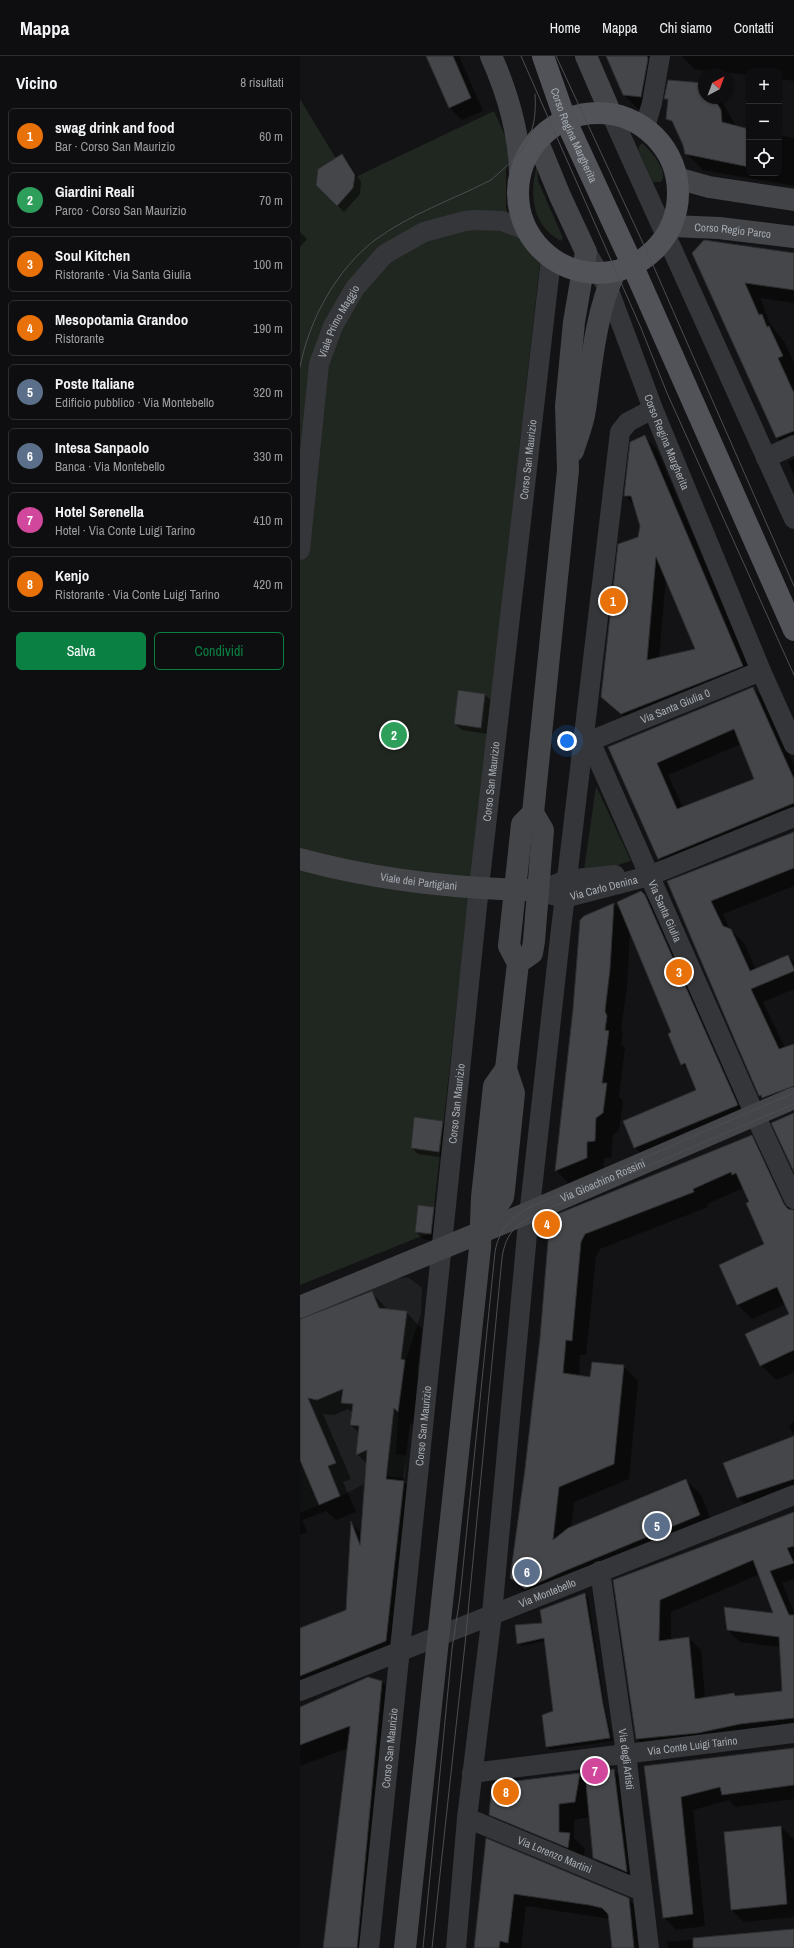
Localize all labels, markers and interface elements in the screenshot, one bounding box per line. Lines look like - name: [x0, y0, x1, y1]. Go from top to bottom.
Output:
- text: Mappa: [20, 15, 69, 41]
- text: Home: [550, 19, 580, 37]
- text: Mappa: [602, 19, 637, 37]
- text: Chi siamo: [659, 19, 712, 37]
- text: Contatti: [734, 19, 774, 37]
- north arrow: [698, 68, 734, 104]
- map controls: [746, 68, 782, 176]
- button: +: [746, 68, 782, 104]
- text: Vicino: [16, 71, 58, 94]
- text: 8 risultati: [240, 74, 284, 91]
- street label: Corso Regina Margherita: [548, 86, 600, 185]
- button: −: [746, 104, 782, 140]
- text: swag drink and food: [55, 117, 175, 138]
- text: 1: [27, 128, 33, 145]
- text: 60 m: [259, 128, 283, 145]
- text: Bar · Corso San Maurizio: [55, 138, 175, 155]
- button: locate: [746, 140, 782, 176]
- text: Giardini Reali: [55, 181, 134, 202]
- text: 2: [27, 192, 33, 209]
- text: 70 m: [259, 192, 283, 209]
- text: Parco · Corso San Maurizio: [55, 202, 187, 219]
- street label: Corso Regio Parco: [694, 220, 772, 241]
- text: Soul Kitchen: [55, 245, 130, 266]
- text: 3: [27, 256, 33, 273]
- text: 100 m: [253, 256, 283, 273]
- text: Ristorante · Via Santa Giulia: [55, 266, 191, 283]
- street label: Viale Primo Maggio: [315, 282, 362, 360]
- text: Mesopotamia Grandoo: [55, 309, 188, 330]
- text: 4: [27, 320, 33, 337]
- text: 190 m: [253, 320, 283, 337]
- text: Ristorante: [55, 330, 104, 347]
- text: Poste Italiane: [55, 373, 134, 394]
- text: 5: [27, 384, 33, 401]
- text: 320 m: [253, 384, 283, 401]
- street label: Corso Regina Margherita: [641, 392, 693, 492]
- text: Edificio pubblico · Via Montebello: [55, 394, 214, 411]
- street label: Corso San Maurizio: [516, 419, 540, 500]
- text: Intesa Sanpaolo: [55, 437, 149, 458]
- text: 6: [27, 448, 33, 465]
- text: 330 m: [253, 448, 283, 465]
- text: Banca · Via Montebello: [55, 458, 165, 475]
- text: Hotel Serenella: [55, 501, 144, 522]
- text: 7: [27, 512, 33, 529]
- text: 410 m: [253, 512, 283, 529]
- text: Hotel · Via Conte Luigi Tarino: [55, 522, 195, 539]
- text: Kenjo: [55, 565, 89, 586]
- text: 8: [27, 576, 33, 593]
- text: 420 m: [253, 576, 283, 593]
- text: Ristorante · Via Conte Luigi Tarino: [55, 586, 220, 603]
- pin: 1: [600, 586, 626, 616]
- button: Salva: [16, 632, 146, 670]
- button: Condividi: [154, 632, 284, 670]
- street label: Via Santa Giulia 0: [638, 686, 712, 727]
- pin: 2: [381, 720, 407, 750]
- your location: [557, 731, 577, 751]
- street label: Corso San Maurizio: [480, 741, 503, 822]
- street label: Viale dei Partigiani: [379, 870, 458, 893]
- street label: Via Carlo Denina: [569, 872, 639, 903]
- street label: Via Santa Giulia: [645, 878, 685, 944]
- pin: 3: [666, 957, 692, 987]
- street label: Corso San Maurizio: [445, 1063, 468, 1144]
- street label: Via Gioachino Rossini: [558, 1156, 647, 1205]
- pin: 4: [534, 1209, 560, 1239]
- street label: Corso San Maurizio: [412, 1385, 434, 1467]
- pin: 5: [644, 1511, 670, 1541]
- pin: 6: [514, 1557, 540, 1587]
- street label: Via Montebello: [517, 1575, 578, 1611]
- street label: Corso San Maurizio: [379, 1707, 401, 1789]
- street label: Via degli Artisti: [616, 1728, 637, 1790]
- street label: Via Conte Luigi Tarino: [647, 1733, 738, 1758]
- pin: 7: [582, 1756, 608, 1786]
- pin: 8: [493, 1777, 519, 1807]
- street label: Via Lorenzo Martini: [515, 1833, 594, 1876]

